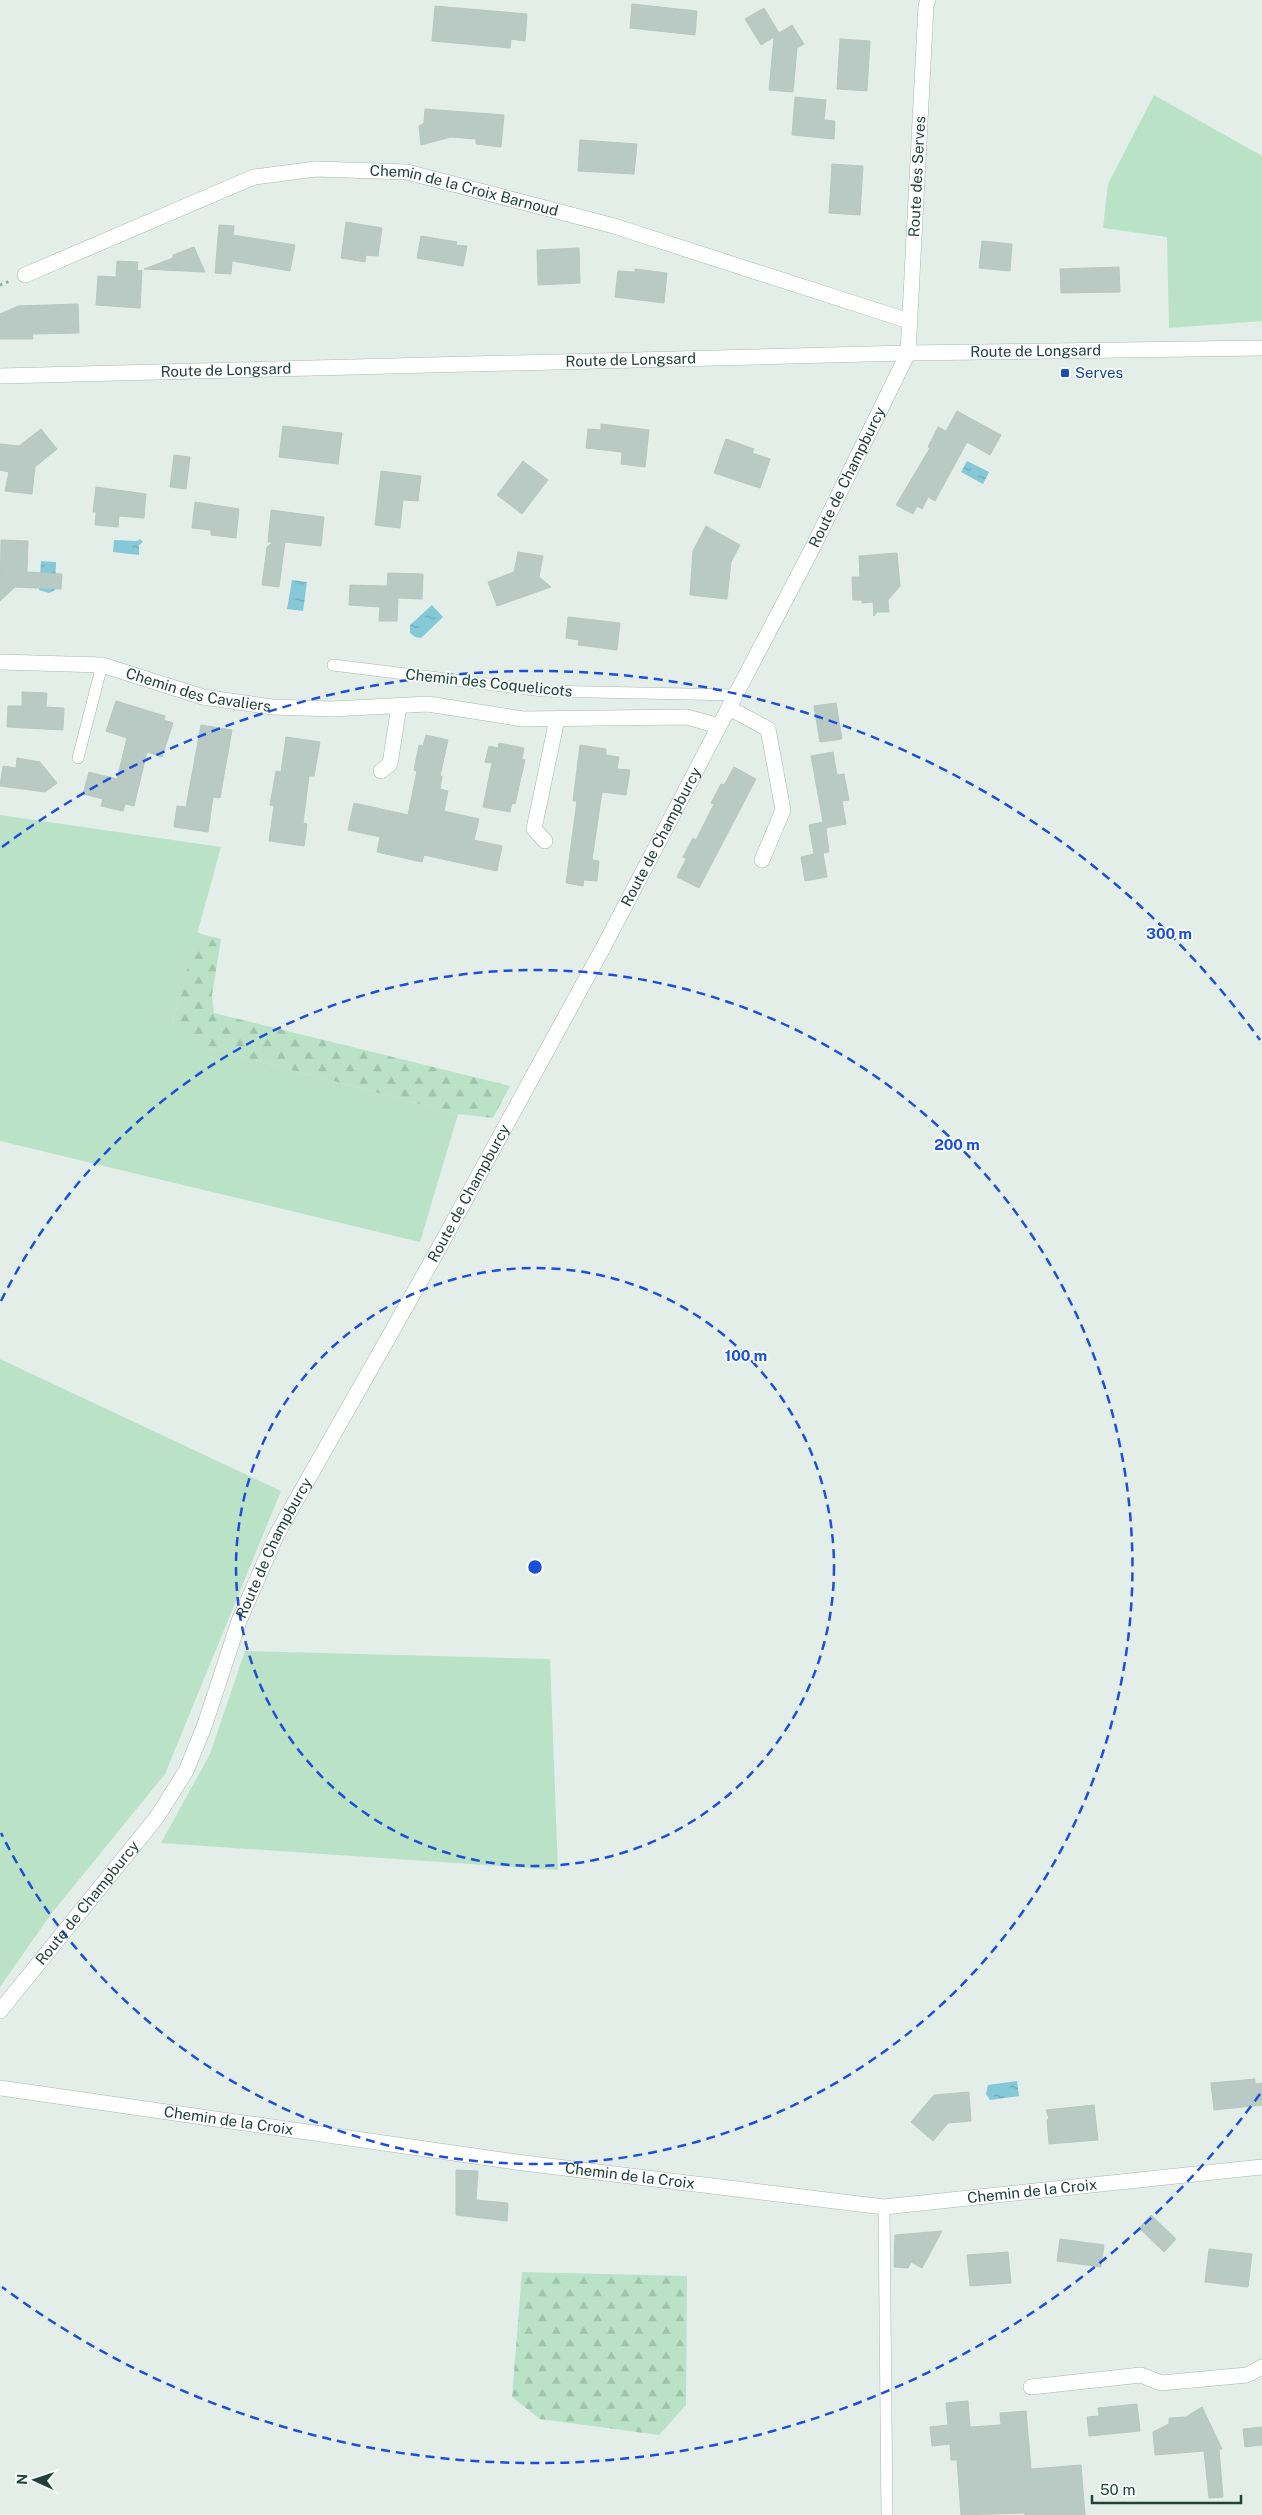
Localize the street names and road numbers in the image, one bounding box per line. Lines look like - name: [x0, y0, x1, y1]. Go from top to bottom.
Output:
- street label: Route des Serves: [905, 116, 928, 238]
- street label: Chemin de la Croix Barnoud: [369, 162, 560, 219]
- street label: Route de Longsard: [970, 341, 1101, 360]
- street label: Route de Longsard: [565, 349, 696, 370]
- street label: Route de Longsard: [160, 360, 292, 380]
- street label: Route de Champburcy: [805, 404, 888, 550]
- street label: Chemin des Cavaliers: [124, 664, 272, 715]
- street label: Chemin des Coquelicots: [405, 665, 573, 700]
- street label: Route de Champburcy: [617, 764, 704, 909]
- street label: Route de Champburcy: [424, 1121, 513, 1265]
- street label: Route de Champburcy: [232, 1475, 315, 1621]
- street label: Route de Champburcy: [32, 1837, 142, 1968]
- street label: Chemin de la Croix: [163, 2103, 295, 2138]
- street label: Chemin de la Croix: [564, 2159, 696, 2192]
- street label: Chemin de la Croix: [966, 2176, 1098, 2206]

